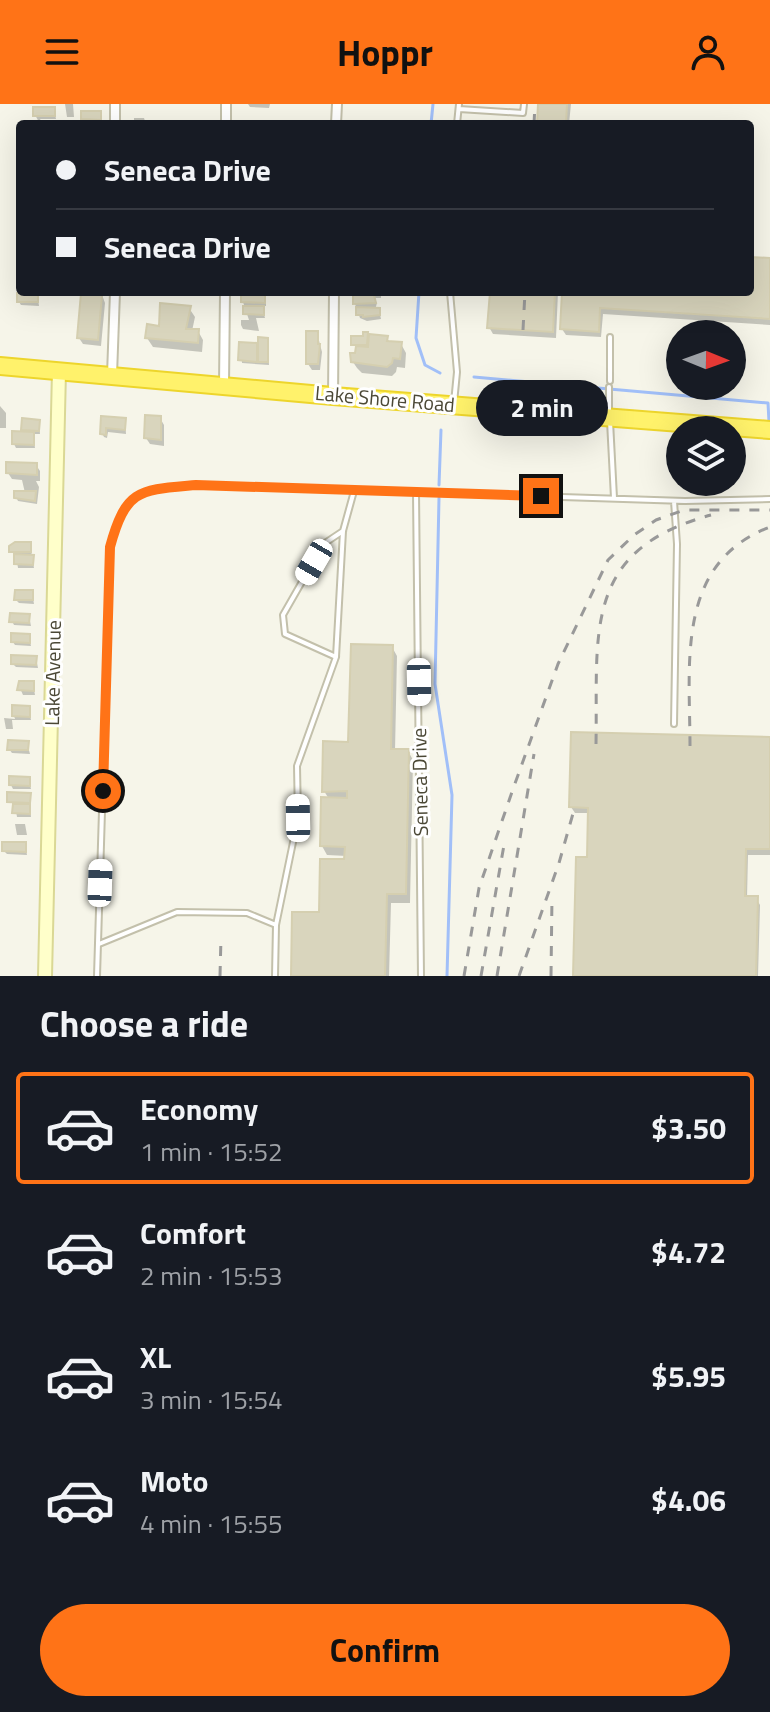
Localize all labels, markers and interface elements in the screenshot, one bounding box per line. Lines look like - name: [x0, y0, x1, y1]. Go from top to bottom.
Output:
- text: Hoppr: [337, 25, 433, 80]
- icon: menu: [40, 30, 84, 74]
- icon: person: [686, 30, 730, 74]
- text: Seneca Drive: [104, 147, 271, 193]
- text: Seneca Drive: [104, 224, 271, 270]
- north arrow: [666, 320, 746, 400]
- map controls: [666, 320, 746, 496]
- street label: Lake Shore Road: [314, 377, 456, 420]
- callout: 2 min: [475, 380, 607, 436]
- text: 2 min: [510, 388, 574, 427]
- button: layers: [666, 416, 746, 496]
- route end: [523, 478, 559, 514]
- car: [292, 535, 336, 589]
- street label: Lake Avenue: [36, 620, 69, 726]
- car: [407, 658, 431, 706]
- street label: Seneca Drive: [403, 727, 436, 837]
- route start: [85, 773, 121, 809]
- car: [286, 794, 310, 842]
- car: [87, 859, 113, 907]
- text: Choose a ride: [40, 996, 248, 1051]
- text: Economy: [140, 1086, 258, 1132]
- icon: car: [44, 1092, 116, 1164]
- text: $3.50: [651, 1105, 726, 1151]
- text: 1 min · 15:52: [140, 1132, 283, 1171]
- text: Comfort: [140, 1210, 246, 1256]
- icon: car: [44, 1216, 116, 1288]
- text: $4.72: [651, 1229, 726, 1275]
- text: 2 min · 15:53: [140, 1256, 283, 1295]
- text: XL: [140, 1334, 171, 1380]
- icon: car: [44, 1340, 116, 1412]
- text: $5.95: [651, 1353, 726, 1399]
- text: 3 min · 15:54: [140, 1380, 283, 1419]
- text: Moto: [140, 1458, 208, 1504]
- icon: car: [44, 1464, 116, 1536]
- text: $4.06: [651, 1477, 726, 1523]
- text: 4 min · 15:55: [140, 1504, 283, 1543]
- button: Confirm: [40, 1604, 730, 1696]

